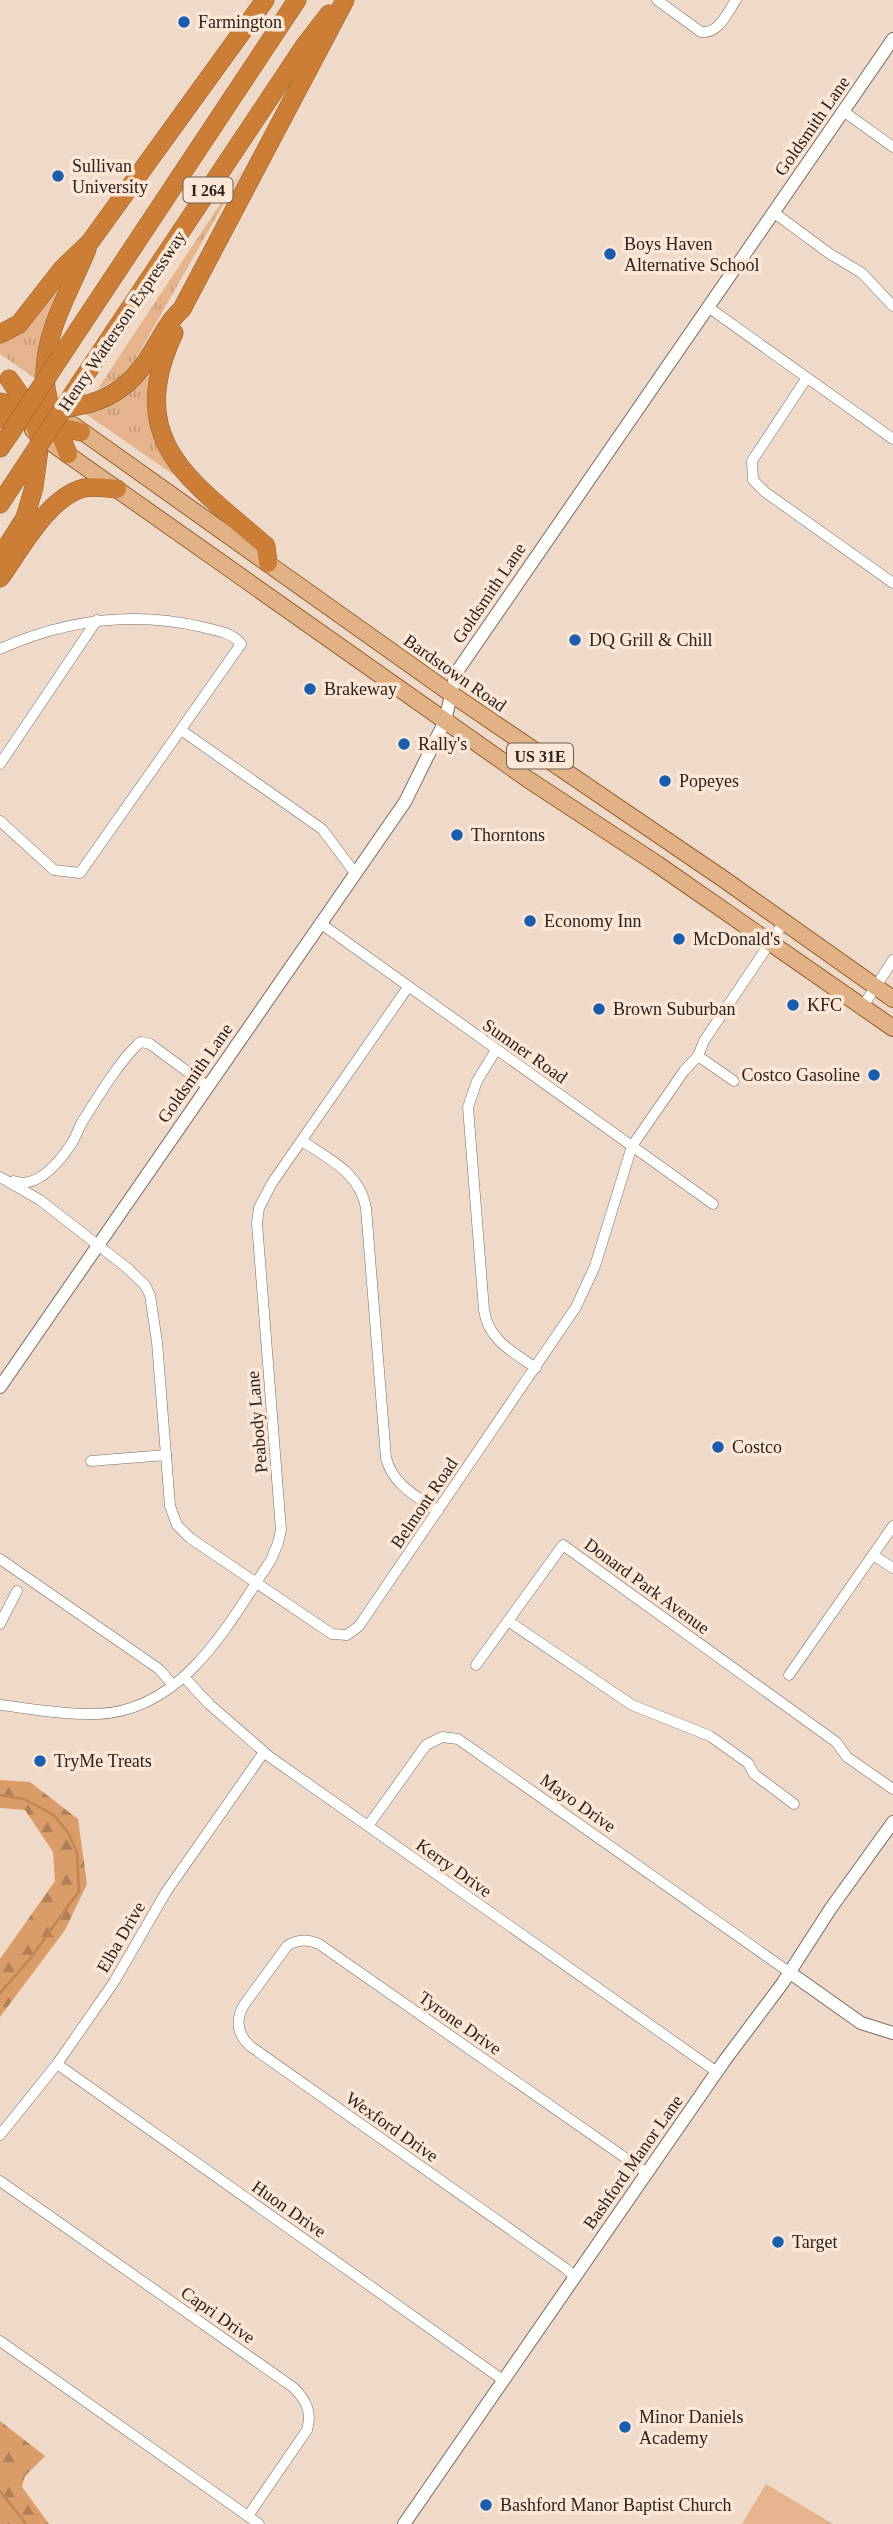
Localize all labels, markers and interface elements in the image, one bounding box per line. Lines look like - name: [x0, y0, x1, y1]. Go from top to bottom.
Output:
- place label: Farmington: [198, 12, 282, 32]
- marker: Farmington: [176, 14, 192, 30]
- street label: Goldsmith Lane: [770, 73, 854, 179]
- place label: Sullivan University: [72, 156, 148, 197]
- marker: Sullivan University: [50, 168, 66, 184]
- road number: I 264: [184, 178, 232, 202]
- street label: Henry Watterson Expressway: [54, 227, 190, 415]
- place label: Boys Haven Alternative School: [624, 234, 759, 275]
- marker: Boys Haven Alternative School: [602, 246, 618, 262]
- street label: Goldsmith Lane: [448, 539, 530, 647]
- street label: Bardstown Road: [400, 630, 510, 716]
- place label: DQ Grill & Chill: [589, 630, 713, 650]
- marker: DQ Grill & Chill: [567, 632, 583, 648]
- place label: Brakeway: [324, 679, 397, 699]
- marker: Brakeway: [302, 681, 318, 697]
- place label: Rally's: [418, 734, 467, 754]
- marker: Rally's: [396, 736, 412, 752]
- road number: US 31E: [507, 744, 573, 768]
- place label: Popeyes: [679, 771, 739, 791]
- marker: Popeyes: [657, 773, 673, 789]
- place label: Thorntons: [471, 825, 545, 845]
- marker: Thorntons: [449, 827, 465, 843]
- place label: Economy Inn: [544, 911, 641, 931]
- marker: Economy Inn: [522, 913, 538, 929]
- place label: McDonald's: [693, 929, 780, 949]
- marker: McDonald's: [671, 931, 687, 947]
- place label: KFC: [807, 995, 842, 1015]
- marker: KFC: [785, 997, 801, 1013]
- place label: Brown Suburban: [613, 999, 736, 1019]
- marker: Brown Suburban: [591, 1001, 607, 1017]
- street label: Sumner Road: [479, 1015, 571, 1087]
- street label: Goldsmith Lane: [153, 1020, 237, 1126]
- place label: Costco Gasoline: [742, 1065, 860, 1085]
- marker: Costco Gasoline: [866, 1067, 882, 1083]
- street label: Peabody Lane: [243, 1370, 271, 1474]
- place label: Costco: [732, 1437, 782, 1457]
- marker: Costco: [710, 1439, 726, 1455]
- street label: Belmont Road: [386, 1454, 462, 1552]
- street label: Donard Park Avenue: [581, 1534, 713, 1638]
- place label: TryMe Treats: [54, 1751, 152, 1771]
- marker: TryMe Treats: [32, 1753, 48, 1769]
- street label: Mayo Drive: [536, 1770, 620, 1836]
- street label: Kerry Drive: [412, 1835, 496, 1901]
- street label: Elba Drive: [93, 1898, 149, 1976]
- street label: Tyrone Drive: [415, 1987, 505, 2059]
- street label: Wexford Drive: [342, 2088, 442, 2166]
- street label: Bashford Manor Lane: [579, 2091, 687, 2233]
- street label: Huon Drive: [248, 2176, 330, 2242]
- place label: Target: [792, 2232, 837, 2252]
- marker: Target: [770, 2234, 786, 2250]
- street label: Capri Drive: [177, 2282, 259, 2348]
- place label: Minor Daniels Academy: [639, 2407, 743, 2448]
- marker: Minor Daniels Academy: [617, 2419, 633, 2435]
- place label: Bashford Manor Baptist Church: [500, 2495, 731, 2515]
- marker: Bashford Manor Baptist Church: [478, 2497, 494, 2513]

